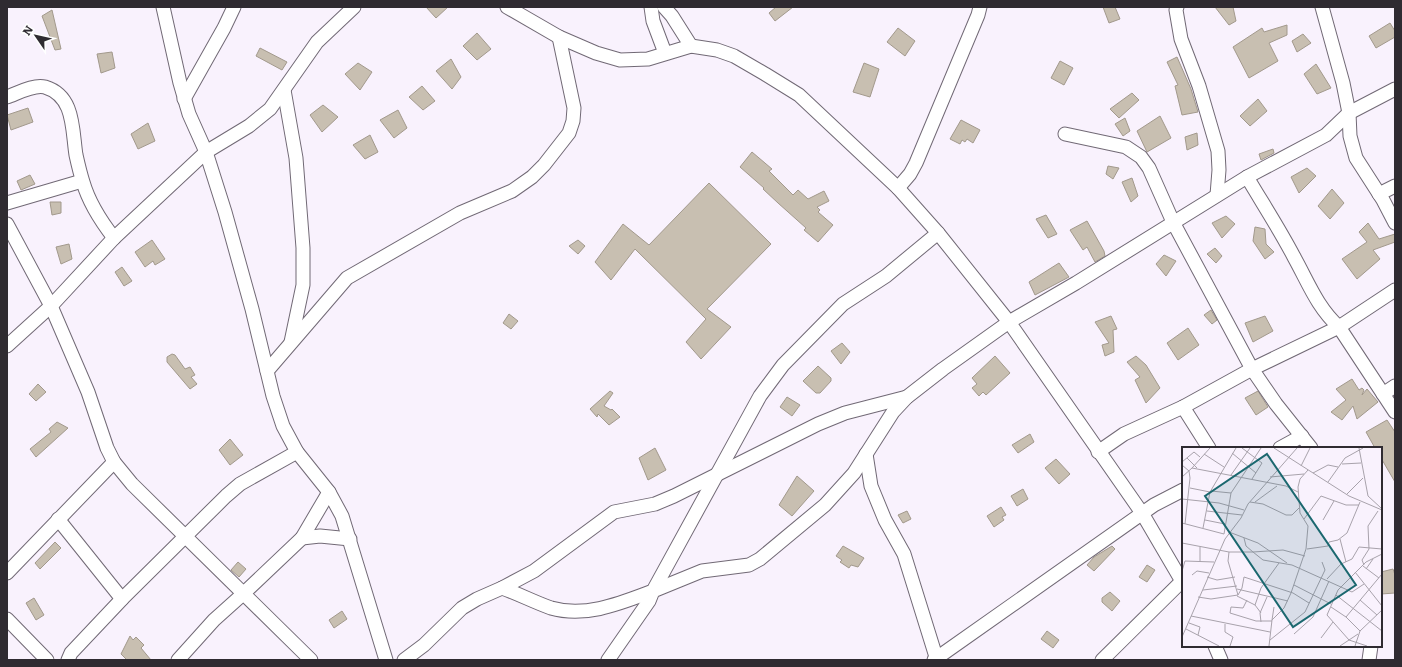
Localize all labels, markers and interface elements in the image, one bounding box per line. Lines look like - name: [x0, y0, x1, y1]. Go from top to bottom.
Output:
- north arrow: [16, 16, 56, 56]
- text: N: [18, 22, 36, 38]
- inset map: [1182, 447, 1382, 647]

